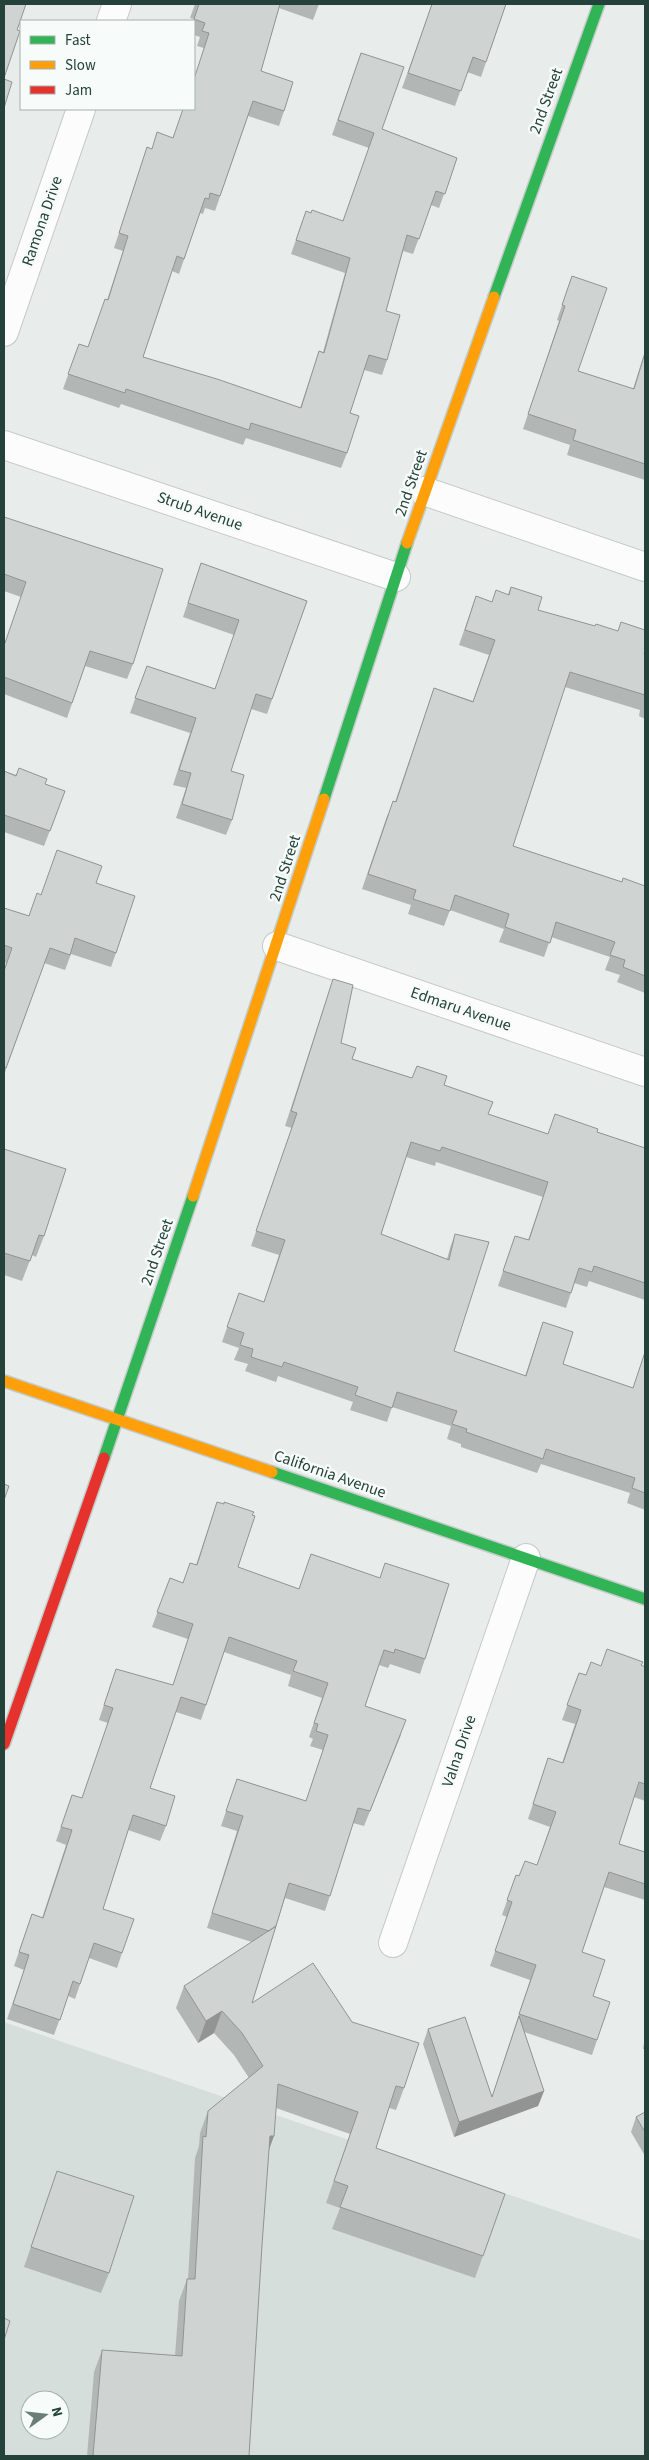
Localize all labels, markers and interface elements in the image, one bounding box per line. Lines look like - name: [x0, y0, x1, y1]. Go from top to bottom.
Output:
- legend: [20, 20, 195, 110]
- text: Fast: [65, 30, 91, 51]
- text: Slow: [65, 55, 96, 76]
- street label: 2nd Street: [524, 64, 568, 137]
- text: Jam: [65, 80, 92, 101]
- street label: Ramona Drive: [16, 173, 68, 269]
- street label: 2nd Street: [389, 446, 433, 519]
- street label: Strub Avenue: [154, 486, 246, 536]
- street label: 2nd Street: [264, 831, 306, 904]
- street label: Edmaru Avenue: [408, 981, 514, 1037]
- street label: 2nd Street: [135, 1215, 179, 1288]
- street label: California Avenue: [271, 1445, 389, 1504]
- street label: Valna Drive: [436, 1712, 482, 1790]
- north arrow: [20, 2390, 70, 2440]
- text: N: [46, 2405, 67, 2419]

